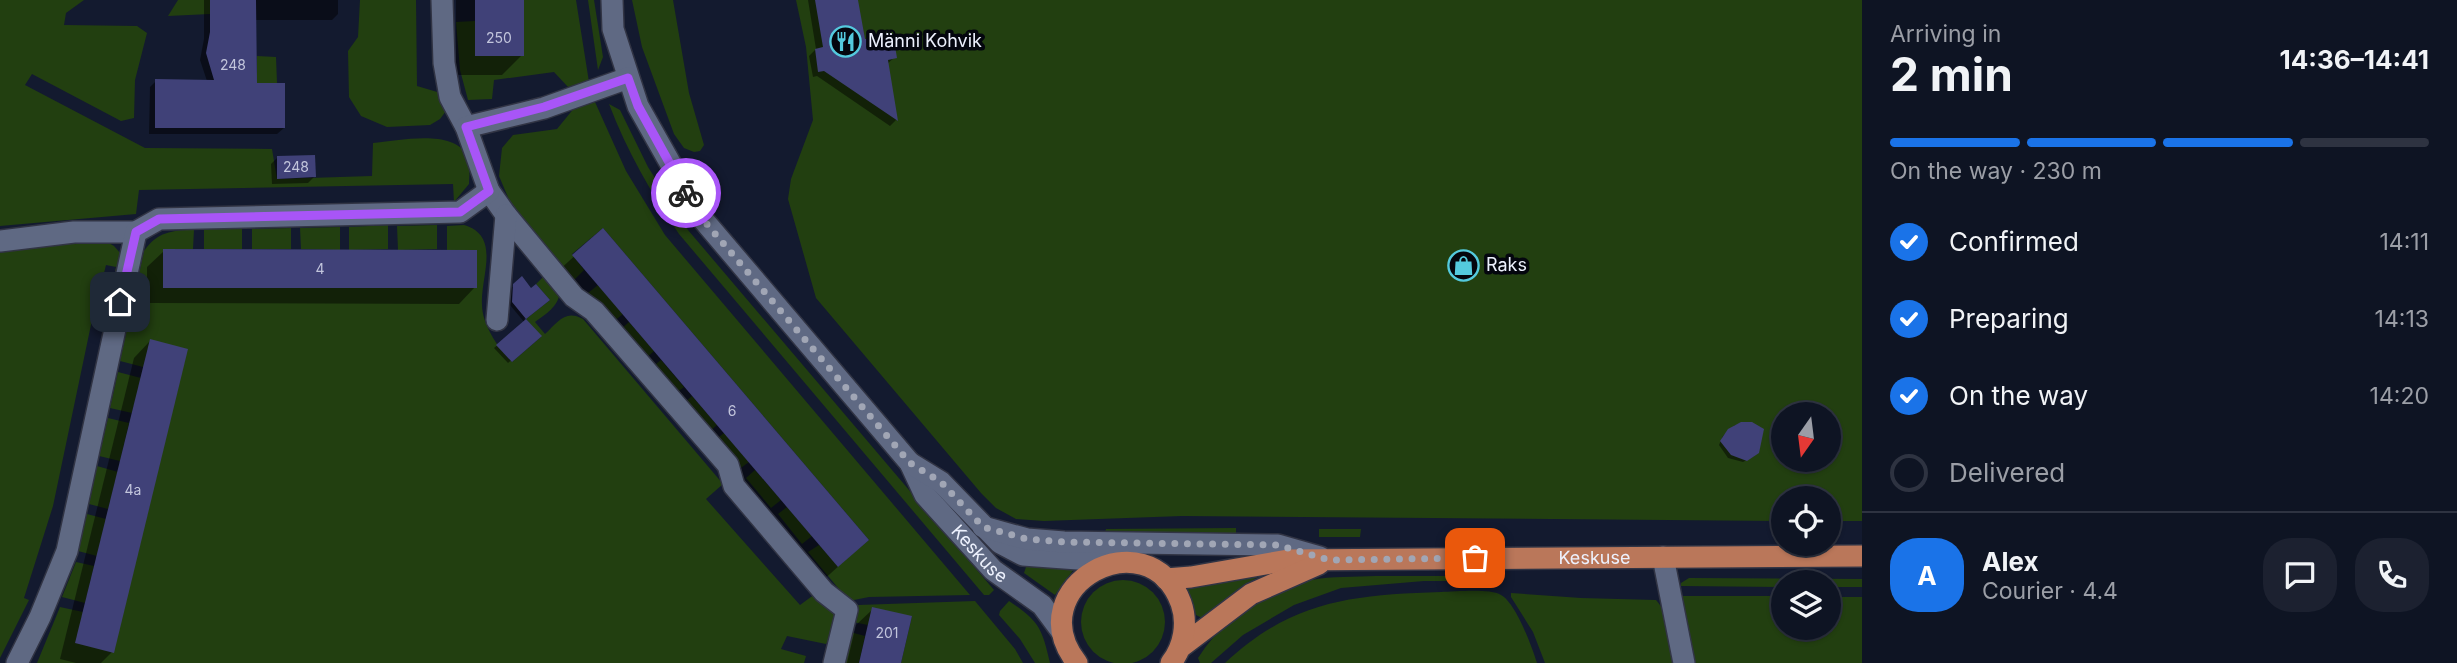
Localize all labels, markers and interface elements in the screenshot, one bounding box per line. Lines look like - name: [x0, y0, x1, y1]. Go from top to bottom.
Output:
- text: Arriving in: [1890, 20, 2001, 48]
- restaurant icon: Männi Kohvik: [828, 24, 862, 58]
- house number: 250: [486, 29, 512, 46]
- place label: Männi Kohvik: [868, 30, 982, 51]
- text: 14:36–14:41: [2280, 44, 2429, 75]
- text: 2 min: [1890, 46, 2013, 102]
- house number: 248: [220, 56, 246, 73]
- text: On the way · 230 m: [1890, 157, 2102, 185]
- house number: 248: [283, 158, 309, 175]
- courier: [651, 158, 721, 228]
- icon: bike: [667, 174, 705, 212]
- icon: check: [1890, 223, 1928, 261]
- text: Confirmed: [1949, 226, 2079, 257]
- text: 14:11: [2379, 228, 2429, 256]
- shop icon: Raks: [1446, 248, 1480, 282]
- place label: Raks: [1486, 254, 1527, 275]
- house number: 4: [315, 260, 325, 277]
- pin: [90, 272, 150, 332]
- icon: home: [101, 283, 139, 321]
- icon: check: [1890, 300, 1928, 338]
- text: Preparing: [1949, 303, 2069, 334]
- text: 14:13: [2375, 305, 2429, 333]
- icon: check: [1890, 377, 1928, 415]
- text: On the way: [1949, 380, 2088, 411]
- text: 14:20: [2370, 382, 2429, 410]
- house number: 6: [728, 402, 736, 419]
- north arrow: [1771, 402, 1841, 472]
- map controls: [1771, 402, 1841, 640]
- text: Delivered: [1949, 457, 2065, 488]
- house number: 4a: [125, 481, 141, 498]
- button: locate: [1771, 486, 1841, 556]
- street label: Keskuse: [947, 520, 1012, 587]
- pin: [1445, 528, 1505, 588]
- button: chat: [2263, 538, 2337, 612]
- button: phone: [2355, 538, 2429, 612]
- icon: bag: [1456, 539, 1494, 577]
- text: Alex: [1982, 546, 2039, 577]
- street label: Keskuse: [1558, 547, 1630, 568]
- text: A: [1917, 560, 1937, 591]
- button: layers: [1771, 570, 1841, 640]
- text: Courier · 4.4: [1982, 577, 2118, 605]
- house number: 201: [875, 624, 899, 641]

